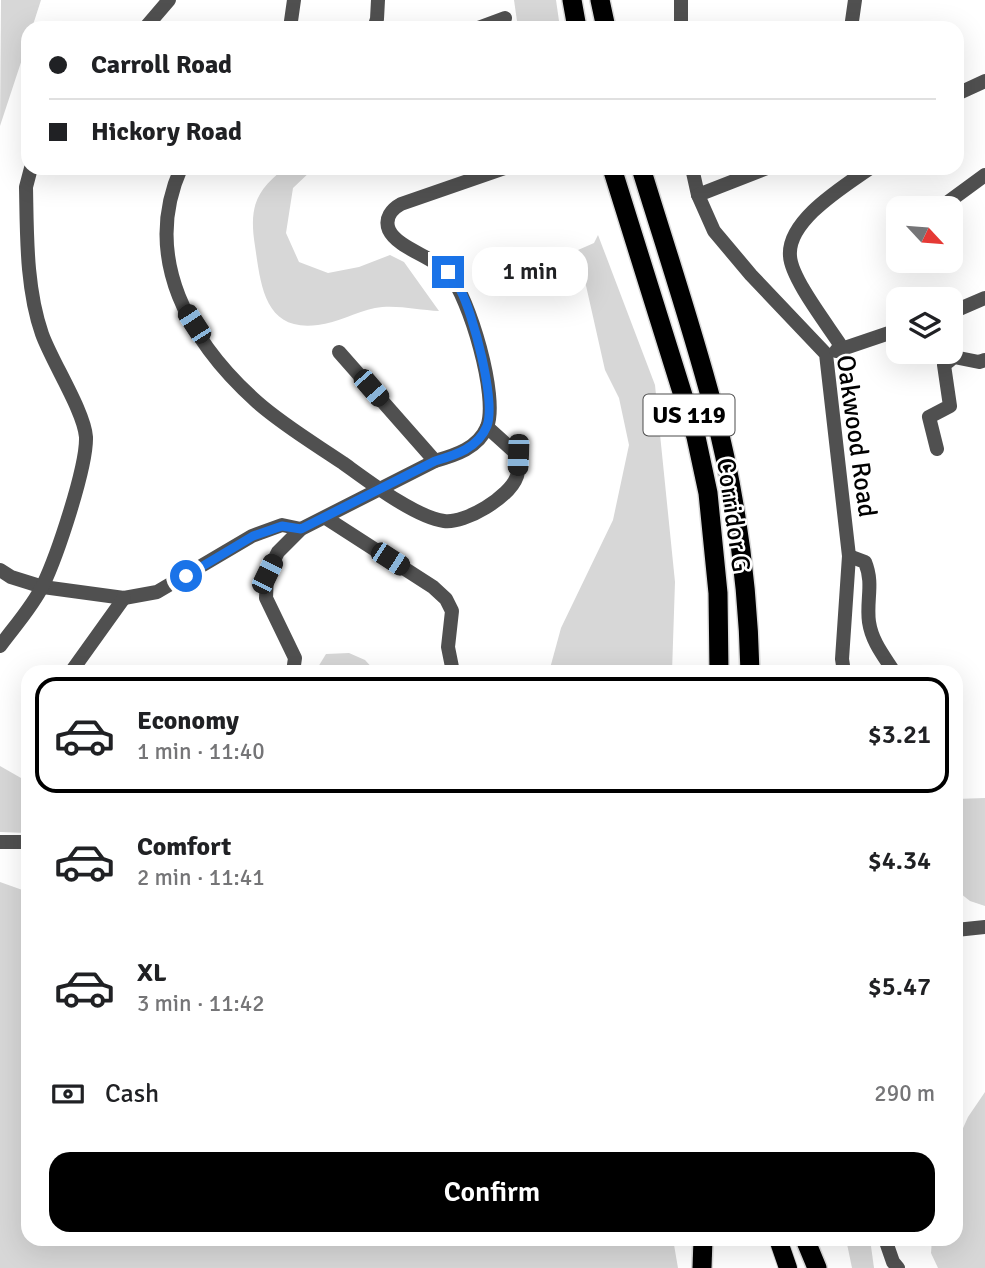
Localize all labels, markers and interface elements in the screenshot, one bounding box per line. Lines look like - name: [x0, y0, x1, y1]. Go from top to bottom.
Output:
- text: Carroll Road: [91, 49, 232, 81]
- text: Hickory Road: [91, 116, 242, 148]
- north arrow: [886, 196, 962, 273]
- map controls: [886, 196, 963, 364]
- callout: 1 min: [472, 247, 588, 296]
- route end: [432, 256, 464, 288]
- text: 1 min: [502, 257, 558, 286]
- button: layers: [886, 287, 963, 364]
- car: [174, 301, 215, 347]
- street label: Oakwood Road: [829, 353, 883, 519]
- car: [350, 365, 393, 411]
- road number: US 119: [644, 394, 734, 436]
- car: [507, 434, 530, 476]
- street label: Corridor G: [709, 456, 757, 574]
- car: [367, 539, 414, 579]
- car: [249, 551, 286, 597]
- route start: [170, 560, 202, 592]
- icon: car: [53, 704, 116, 767]
- text: Economy: [137, 705, 239, 737]
- text: $3.21: [868, 719, 931, 751]
- text: 1 min · 11:40: [137, 737, 265, 766]
- icon: car: [53, 830, 116, 893]
- text: Comfort: [137, 831, 231, 863]
- text: $4.34: [868, 845, 931, 877]
- text: 2 min · 11:41: [137, 863, 265, 892]
- icon: car: [53, 956, 116, 1019]
- text: XL: [137, 957, 167, 989]
- text: $5.47: [868, 971, 931, 1003]
- text: 3 min · 11:42: [137, 989, 265, 1018]
- icon: cash: [49, 1075, 87, 1113]
- text: Cash: [105, 1078, 159, 1110]
- text: 290 m: [874, 1079, 935, 1108]
- button: Confirm: [49, 1152, 935, 1232]

